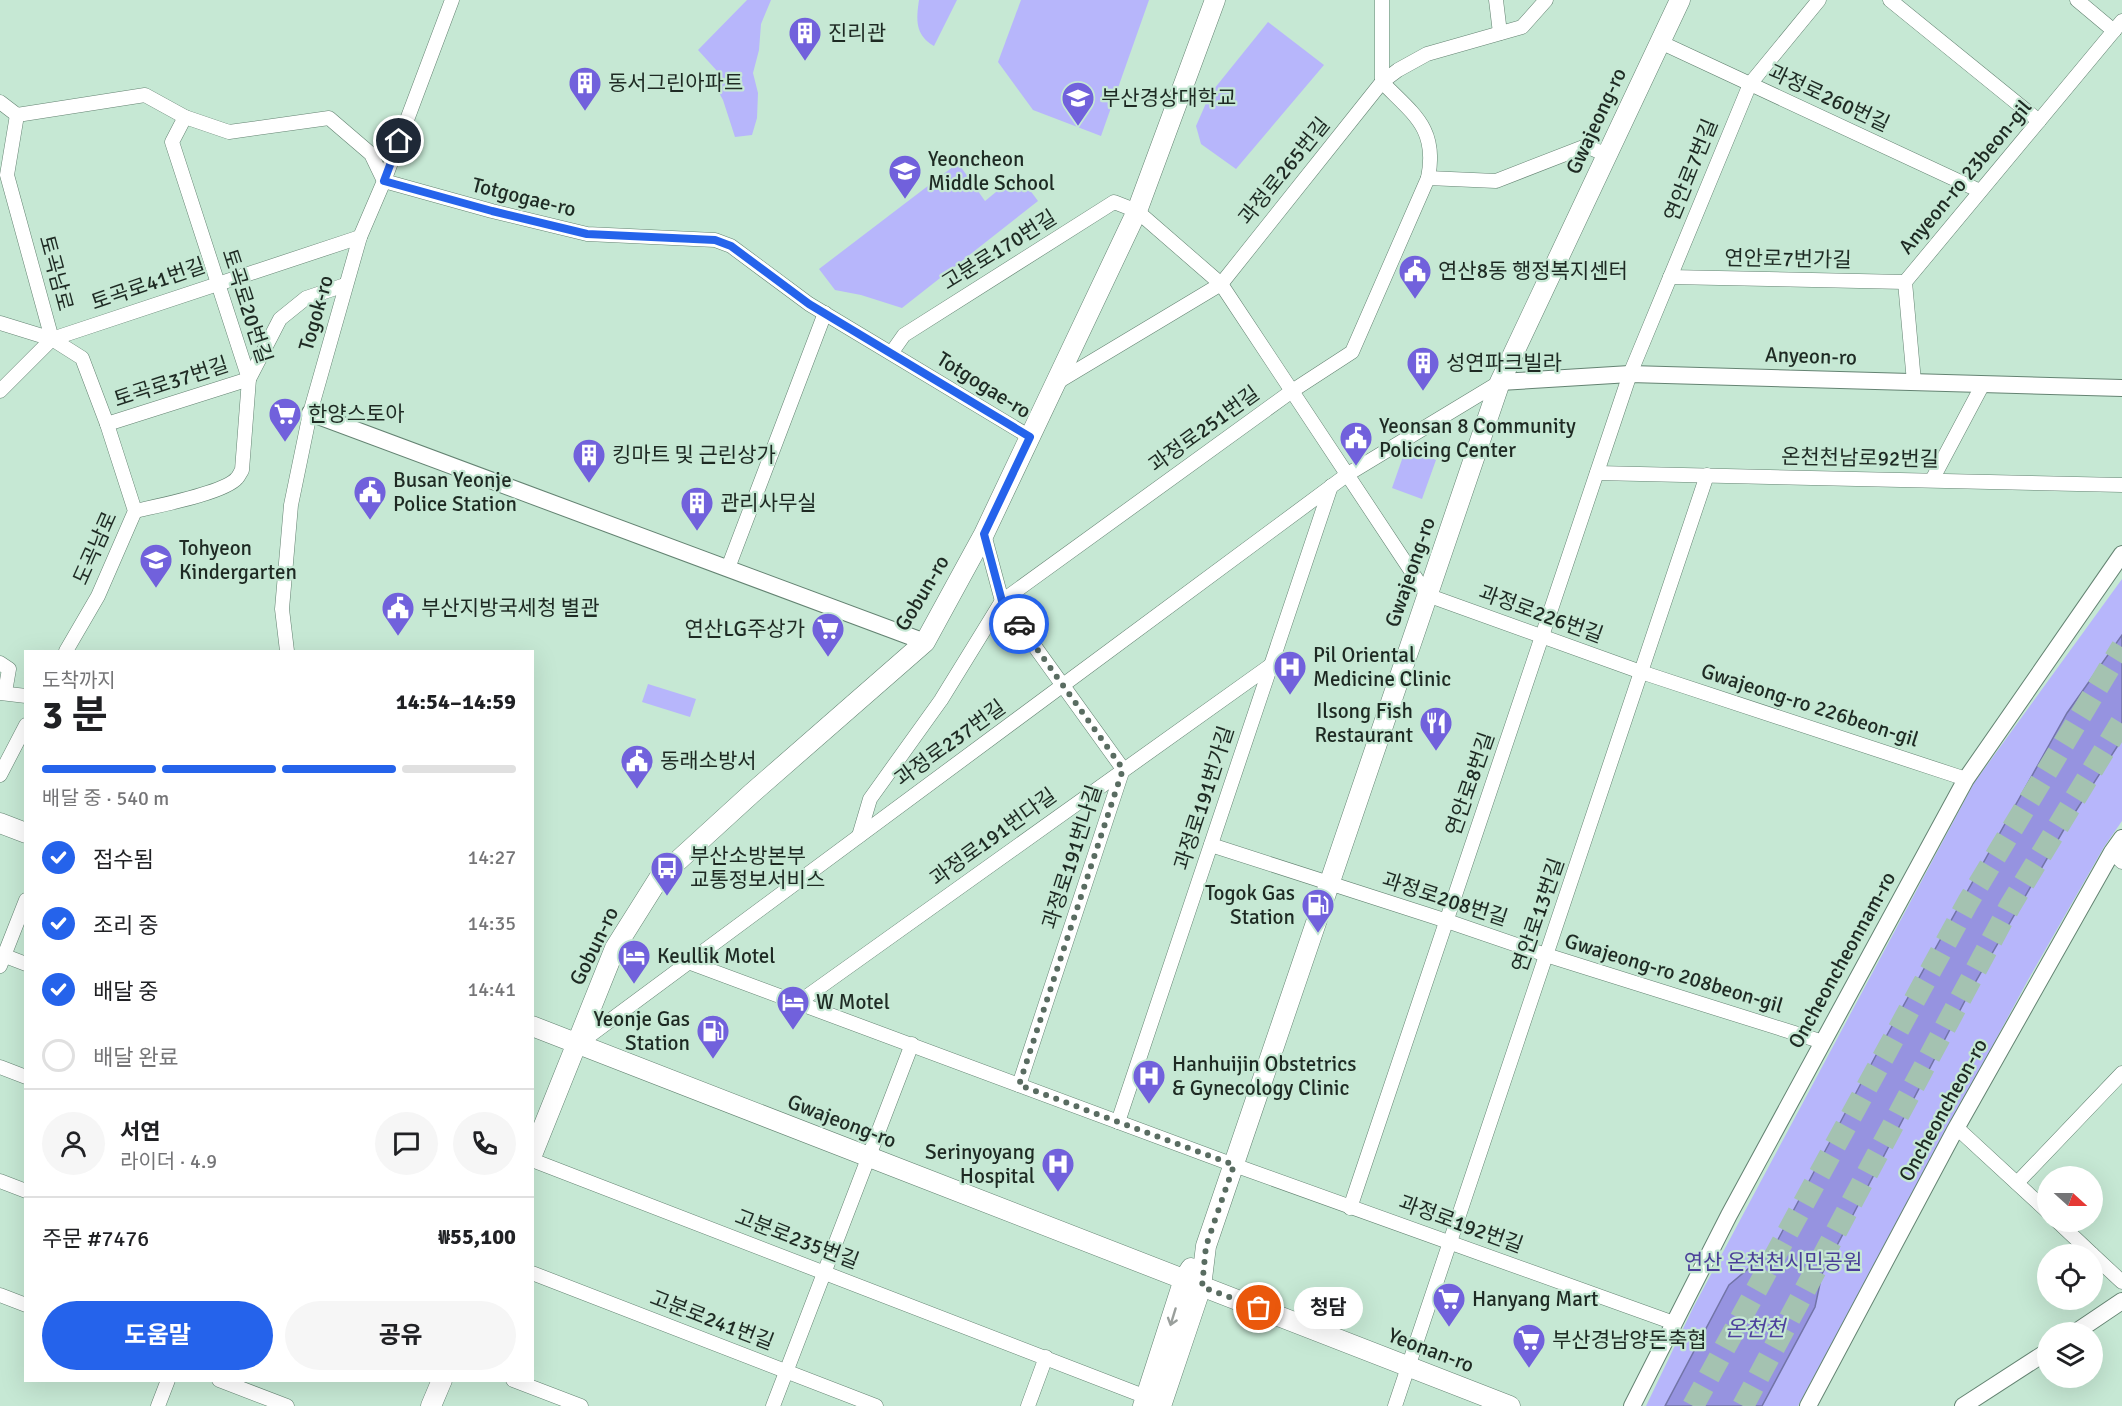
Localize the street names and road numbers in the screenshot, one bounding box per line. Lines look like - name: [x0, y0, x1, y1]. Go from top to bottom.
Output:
- street label: 과정로260번길: [1764, 59, 1894, 137]
- street label: Gwajeong-ro: [1560, 64, 1632, 178]
- street label: Anyeon-ro 23beon-gil: [1893, 95, 2037, 259]
- street label: 과정로265번길: [1233, 112, 1335, 230]
- street label: 연안로7번길: [1659, 115, 1723, 225]
- street label: Totgogae-ro: [469, 172, 579, 222]
- street label: 고분로170번길: [937, 204, 1061, 296]
- street label: 토곡남로: [33, 232, 79, 314]
- street label: 토곡로20번길: [216, 245, 278, 367]
- street label: 연안로7번가길: [1724, 245, 1852, 273]
- street label: 토곡로41번길: [87, 252, 209, 316]
- street label: Togok-ro: [293, 272, 339, 354]
- street label: Anyeon-ro: [1765, 341, 1857, 371]
- street label: Totgogae-ro: [932, 346, 1036, 424]
- street label: 토곡로37번길: [110, 351, 232, 413]
- street label: 과정로251번길: [1144, 380, 1264, 478]
- street label: 온천천남로92번길: [1781, 444, 1939, 472]
- street label: 도곡남로: [67, 507, 123, 589]
- street label: Gwajeong-ro: [1379, 514, 1441, 630]
- street label: Gobun-ro: [889, 550, 955, 636]
- street label: 과정로226번길: [1475, 579, 1607, 649]
- street label: Gwajeong-ro 226beon-gil: [1698, 658, 1922, 752]
- street label: 과정로237번길: [890, 694, 1010, 792]
- street label: 과정로191번가길: [1168, 723, 1240, 873]
- street label: 연안로8번길: [1440, 729, 1500, 839]
- street label: 과정로191번다길: [925, 782, 1061, 892]
- street label: 과정로191번나길: [1036, 782, 1108, 932]
- street label: 연안로13번길: [1506, 854, 1570, 976]
- street label: 과정로208번길: [1379, 866, 1511, 932]
- street label: Oncheoncheonnam-ro: [1783, 867, 1901, 1053]
- street label: Gobun-ro: [564, 903, 624, 989]
- street label: Gwajeong-ro 208beon-gil: [1561, 927, 1787, 1019]
- street label: Oncheoncheon-ro: [1893, 1034, 1993, 1186]
- street label: Gwajeong-ro: [784, 1088, 900, 1154]
- street label: 과정로192번길: [1395, 1189, 1527, 1259]
- street label: 고분로235번길: [731, 1203, 863, 1275]
- street label: 고분로241번길: [646, 1284, 778, 1356]
- street label: Yeonan-ro: [1384, 1322, 1478, 1378]

